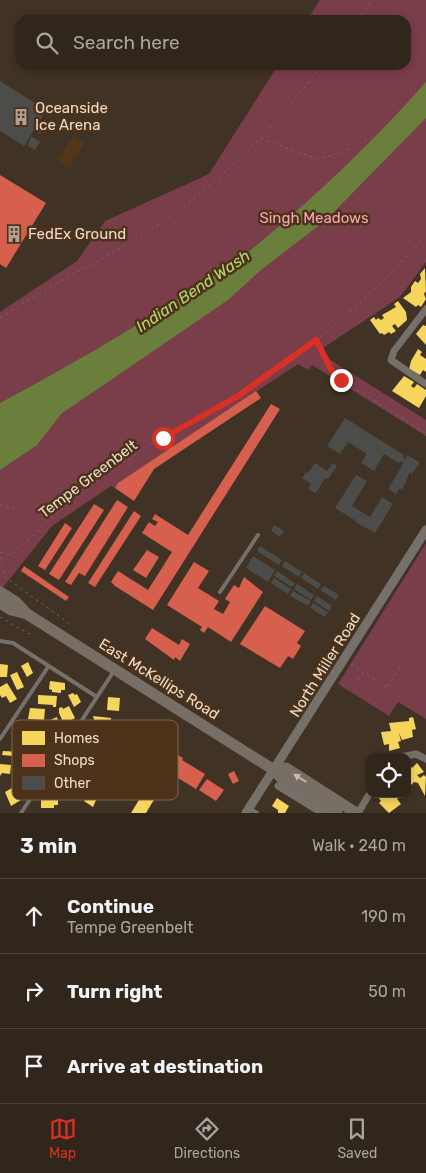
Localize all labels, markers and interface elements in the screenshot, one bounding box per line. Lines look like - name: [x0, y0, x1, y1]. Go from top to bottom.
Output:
- search box: [15, 15, 411, 70]
- icon: search: [33, 29, 61, 57]
- text: Search here: [73, 31, 180, 54]
- place label: Oceanside Ice Arena: [35, 99, 108, 134]
- building icon: Oceanside Ice Arena: [11, 107, 31, 127]
- park label: Singh Meadows: [259, 209, 369, 227]
- building icon: FedEx Ground: [4, 224, 24, 244]
- place label: FedEx Ground: [28, 225, 126, 243]
- water label: Indian Bend Wash: [132, 246, 254, 336]
- route end: [330, 369, 353, 392]
- route start: [152, 427, 175, 450]
- street label: Tempe Greenbelt: [35, 436, 141, 522]
- street label: North Miller Road: [286, 610, 364, 720]
- street label: East McKellips Road: [96, 635, 222, 723]
- legend: [12, 720, 178, 800]
- text: Homes: [54, 730, 99, 747]
- text: Shops: [54, 752, 95, 769]
- map controls: [366, 753, 411, 798]
- button: locate: [366, 753, 411, 798]
- one-way arrow: [294, 773, 307, 782]
- text: Other: [54, 775, 91, 792]
- text: 3 min: [20, 833, 77, 858]
- text: Walk · 240 m: [312, 836, 406, 855]
- text: Continue: [67, 895, 154, 918]
- icon: ahead: [20, 902, 48, 930]
- text: 190 m: [361, 907, 406, 926]
- text: Tempe Greenbelt: [67, 918, 193, 937]
- icon: right: [20, 977, 48, 1005]
- text: Turn right: [67, 980, 162, 1003]
- text: 50 m: [368, 982, 406, 1001]
- icon: arrive: [20, 1052, 48, 1080]
- text: Arrive at destination: [67, 1055, 263, 1078]
- tab: Map: [49, 1115, 77, 1162]
- tab: Directions: [174, 1115, 240, 1162]
- tab: Saved: [337, 1115, 377, 1162]

